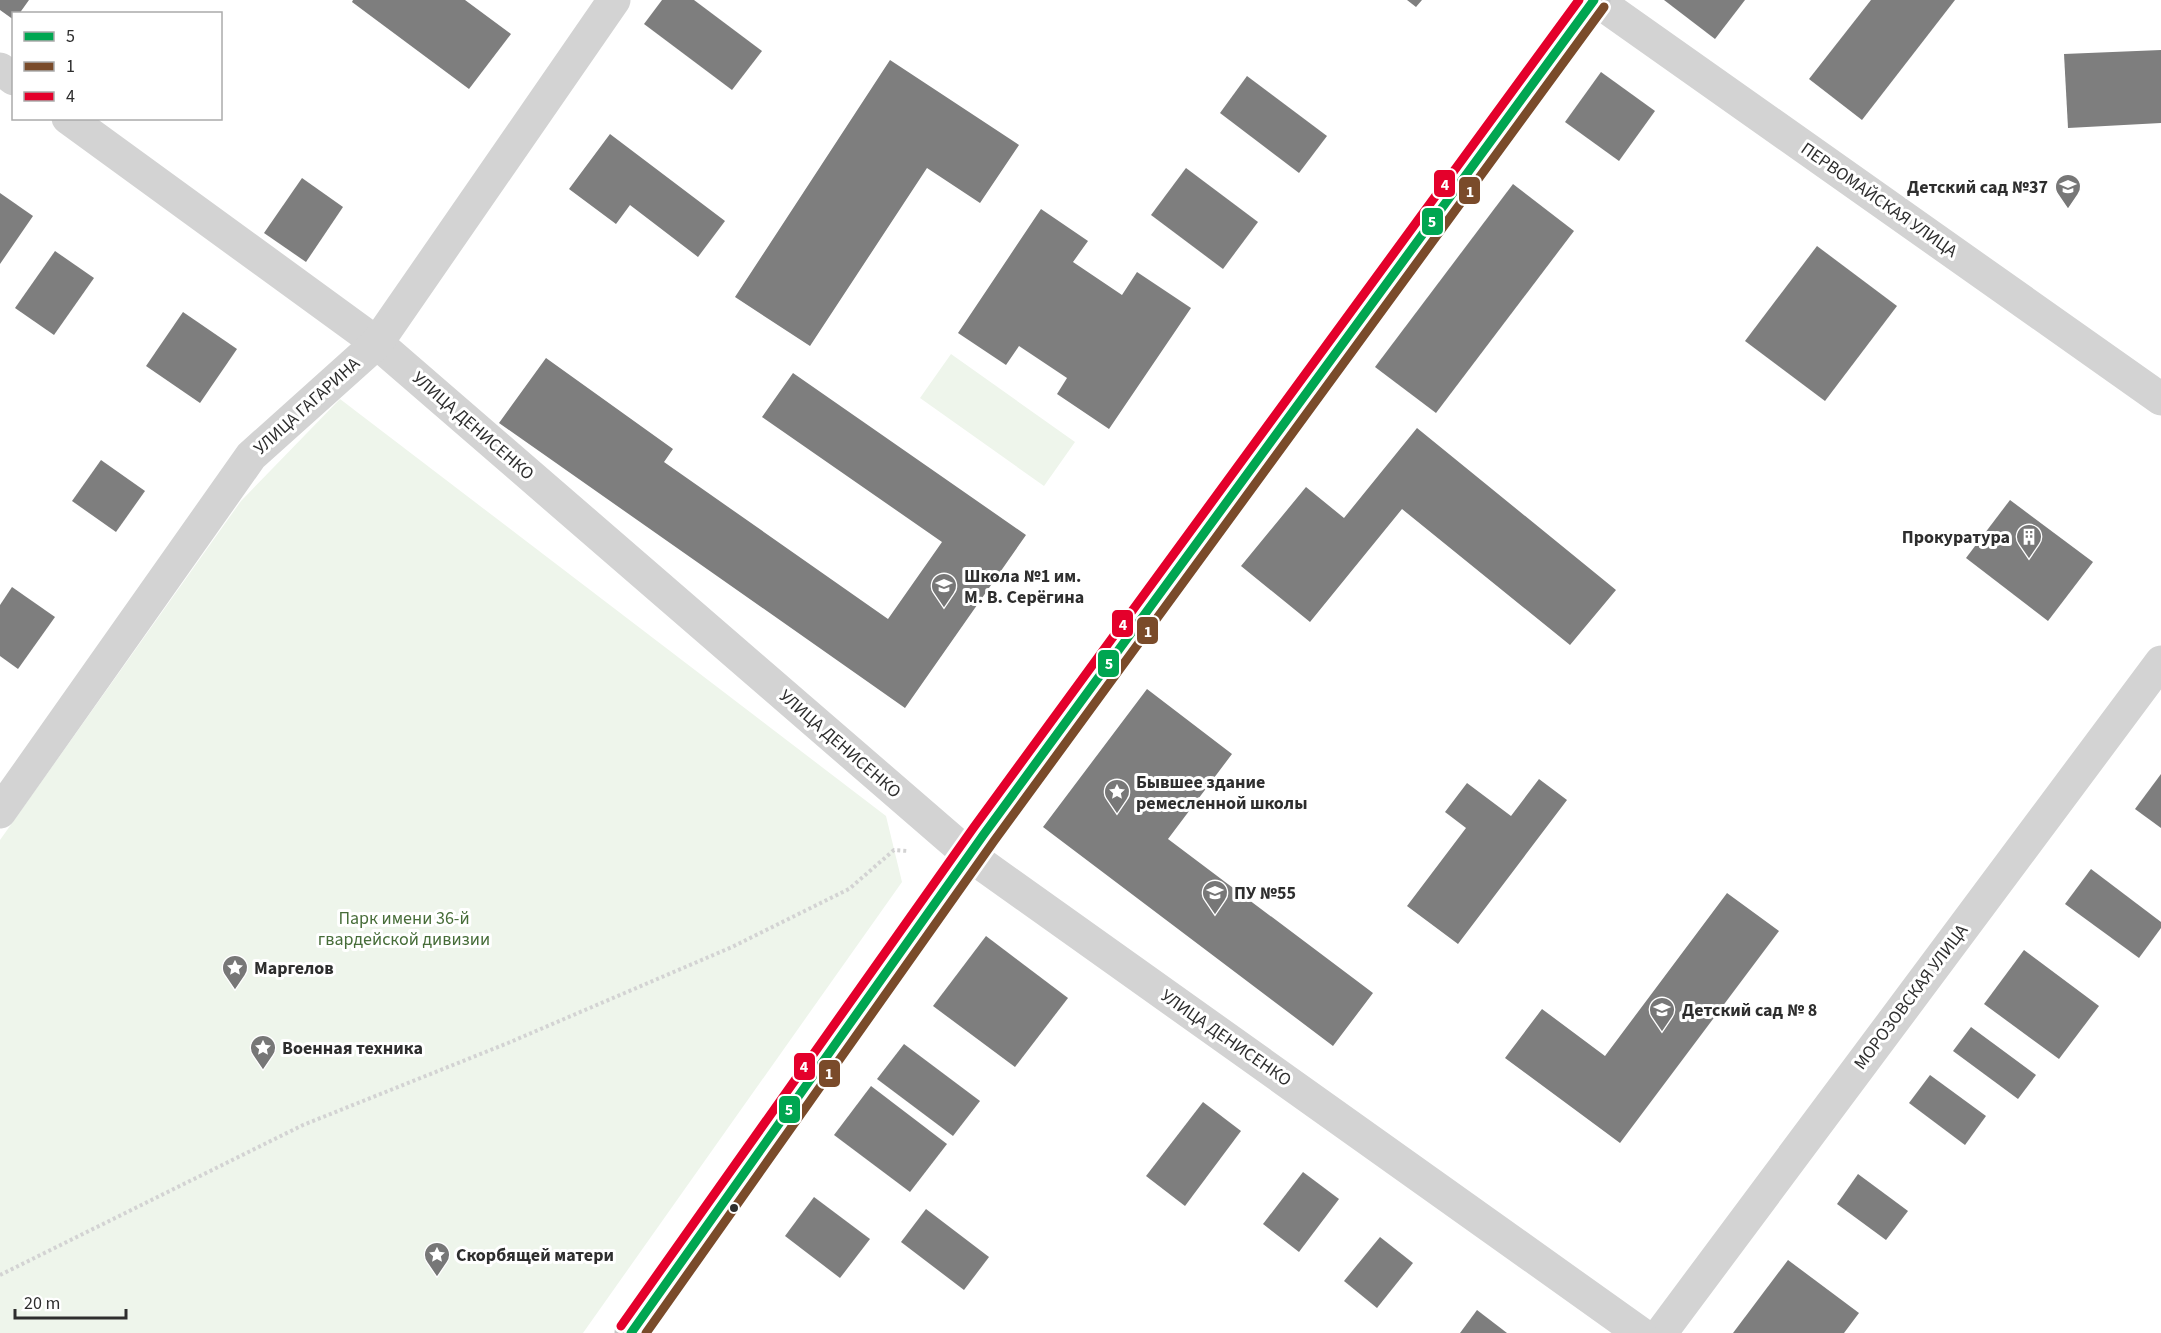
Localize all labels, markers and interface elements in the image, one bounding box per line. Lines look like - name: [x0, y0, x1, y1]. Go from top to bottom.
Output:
- legend: [12, 12, 222, 120]
- text: 5: [66, 24, 75, 49]
- text: 1: [66, 54, 75, 79]
- text: 4: [66, 84, 75, 109]
- street label: ПЕРВОМАЙСКАЯ УЛИЦА: [1796, 136, 1962, 264]
- line badge: 4: [1433, 169, 1456, 198]
- school or university icon: Детский сад №37: [2053, 172, 2083, 210]
- text: 4: [1441, 174, 1450, 196]
- place label: Детский сад №37: [1907, 175, 2048, 200]
- line badge: 1: [1458, 176, 1481, 205]
- text: 1: [1466, 181, 1474, 203]
- line badge: 5: [1421, 207, 1444, 236]
- text: 5: [1428, 211, 1436, 233]
- street label: УЛИЦА ГАГАРИНА: [248, 351, 366, 461]
- street label: УЛИЦА ДЕНИСЕНКО: [407, 366, 539, 486]
- building icon: Прокуратура: [2014, 522, 2044, 560]
- place label: Прокуратура: [1902, 525, 2010, 550]
- place label: Школа №1 им. М. В. Серёгина: [964, 564, 1084, 610]
- school or university icon: Школа №1 им. М. В. Серёгина: [929, 571, 959, 609]
- line badge: 4: [1111, 609, 1134, 638]
- text: 4: [1119, 614, 1128, 636]
- line badge: 1: [1136, 616, 1159, 645]
- text: 1: [1144, 621, 1152, 643]
- line badge: 5: [1097, 649, 1120, 678]
- text: 5: [1105, 653, 1113, 675]
- street label: УЛИЦА ДЕНИСЕНКО: [774, 684, 906, 804]
- place label: Бывшее здание ремесленной школы: [1136, 770, 1307, 816]
- place icon: Бывшее здание ремесленной школы: [1102, 777, 1132, 815]
- school or university icon: ПУ №55: [1200, 878, 1230, 916]
- place label: ПУ №55: [1234, 881, 1296, 906]
- park label: Парк имени 36-й гвардейской дивизии: [318, 906, 490, 952]
- street label: МОРОЗОВСКАЯ УЛИЦА: [1848, 919, 1974, 1075]
- place icon: Маргелов: [220, 953, 250, 991]
- place label: Маргелов: [254, 956, 334, 981]
- street label: УЛИЦА ДЕНИСЕНКО: [1156, 983, 1296, 1093]
- school or university icon: Детский сад № 8: [1647, 995, 1677, 1033]
- place label: Детский сад № 8: [1682, 998, 1817, 1023]
- place icon: Военная техника: [248, 1033, 278, 1071]
- place label: Военная техника: [282, 1036, 423, 1061]
- line badge: 4: [793, 1052, 816, 1081]
- text: 4: [800, 1056, 809, 1078]
- line badge: 1: [818, 1059, 841, 1088]
- text: 1: [825, 1063, 833, 1085]
- line badge: 5: [778, 1095, 801, 1124]
- text: 5: [785, 1099, 793, 1121]
- unlabelled marker: [728, 1202, 740, 1214]
- place icon: Скорбящей матери: [422, 1240, 452, 1278]
- place label: Скорбящей матери: [456, 1243, 614, 1268]
- scale bar: [15, 1282, 126, 1320]
- text: 20 m: [24, 1291, 60, 1316]

